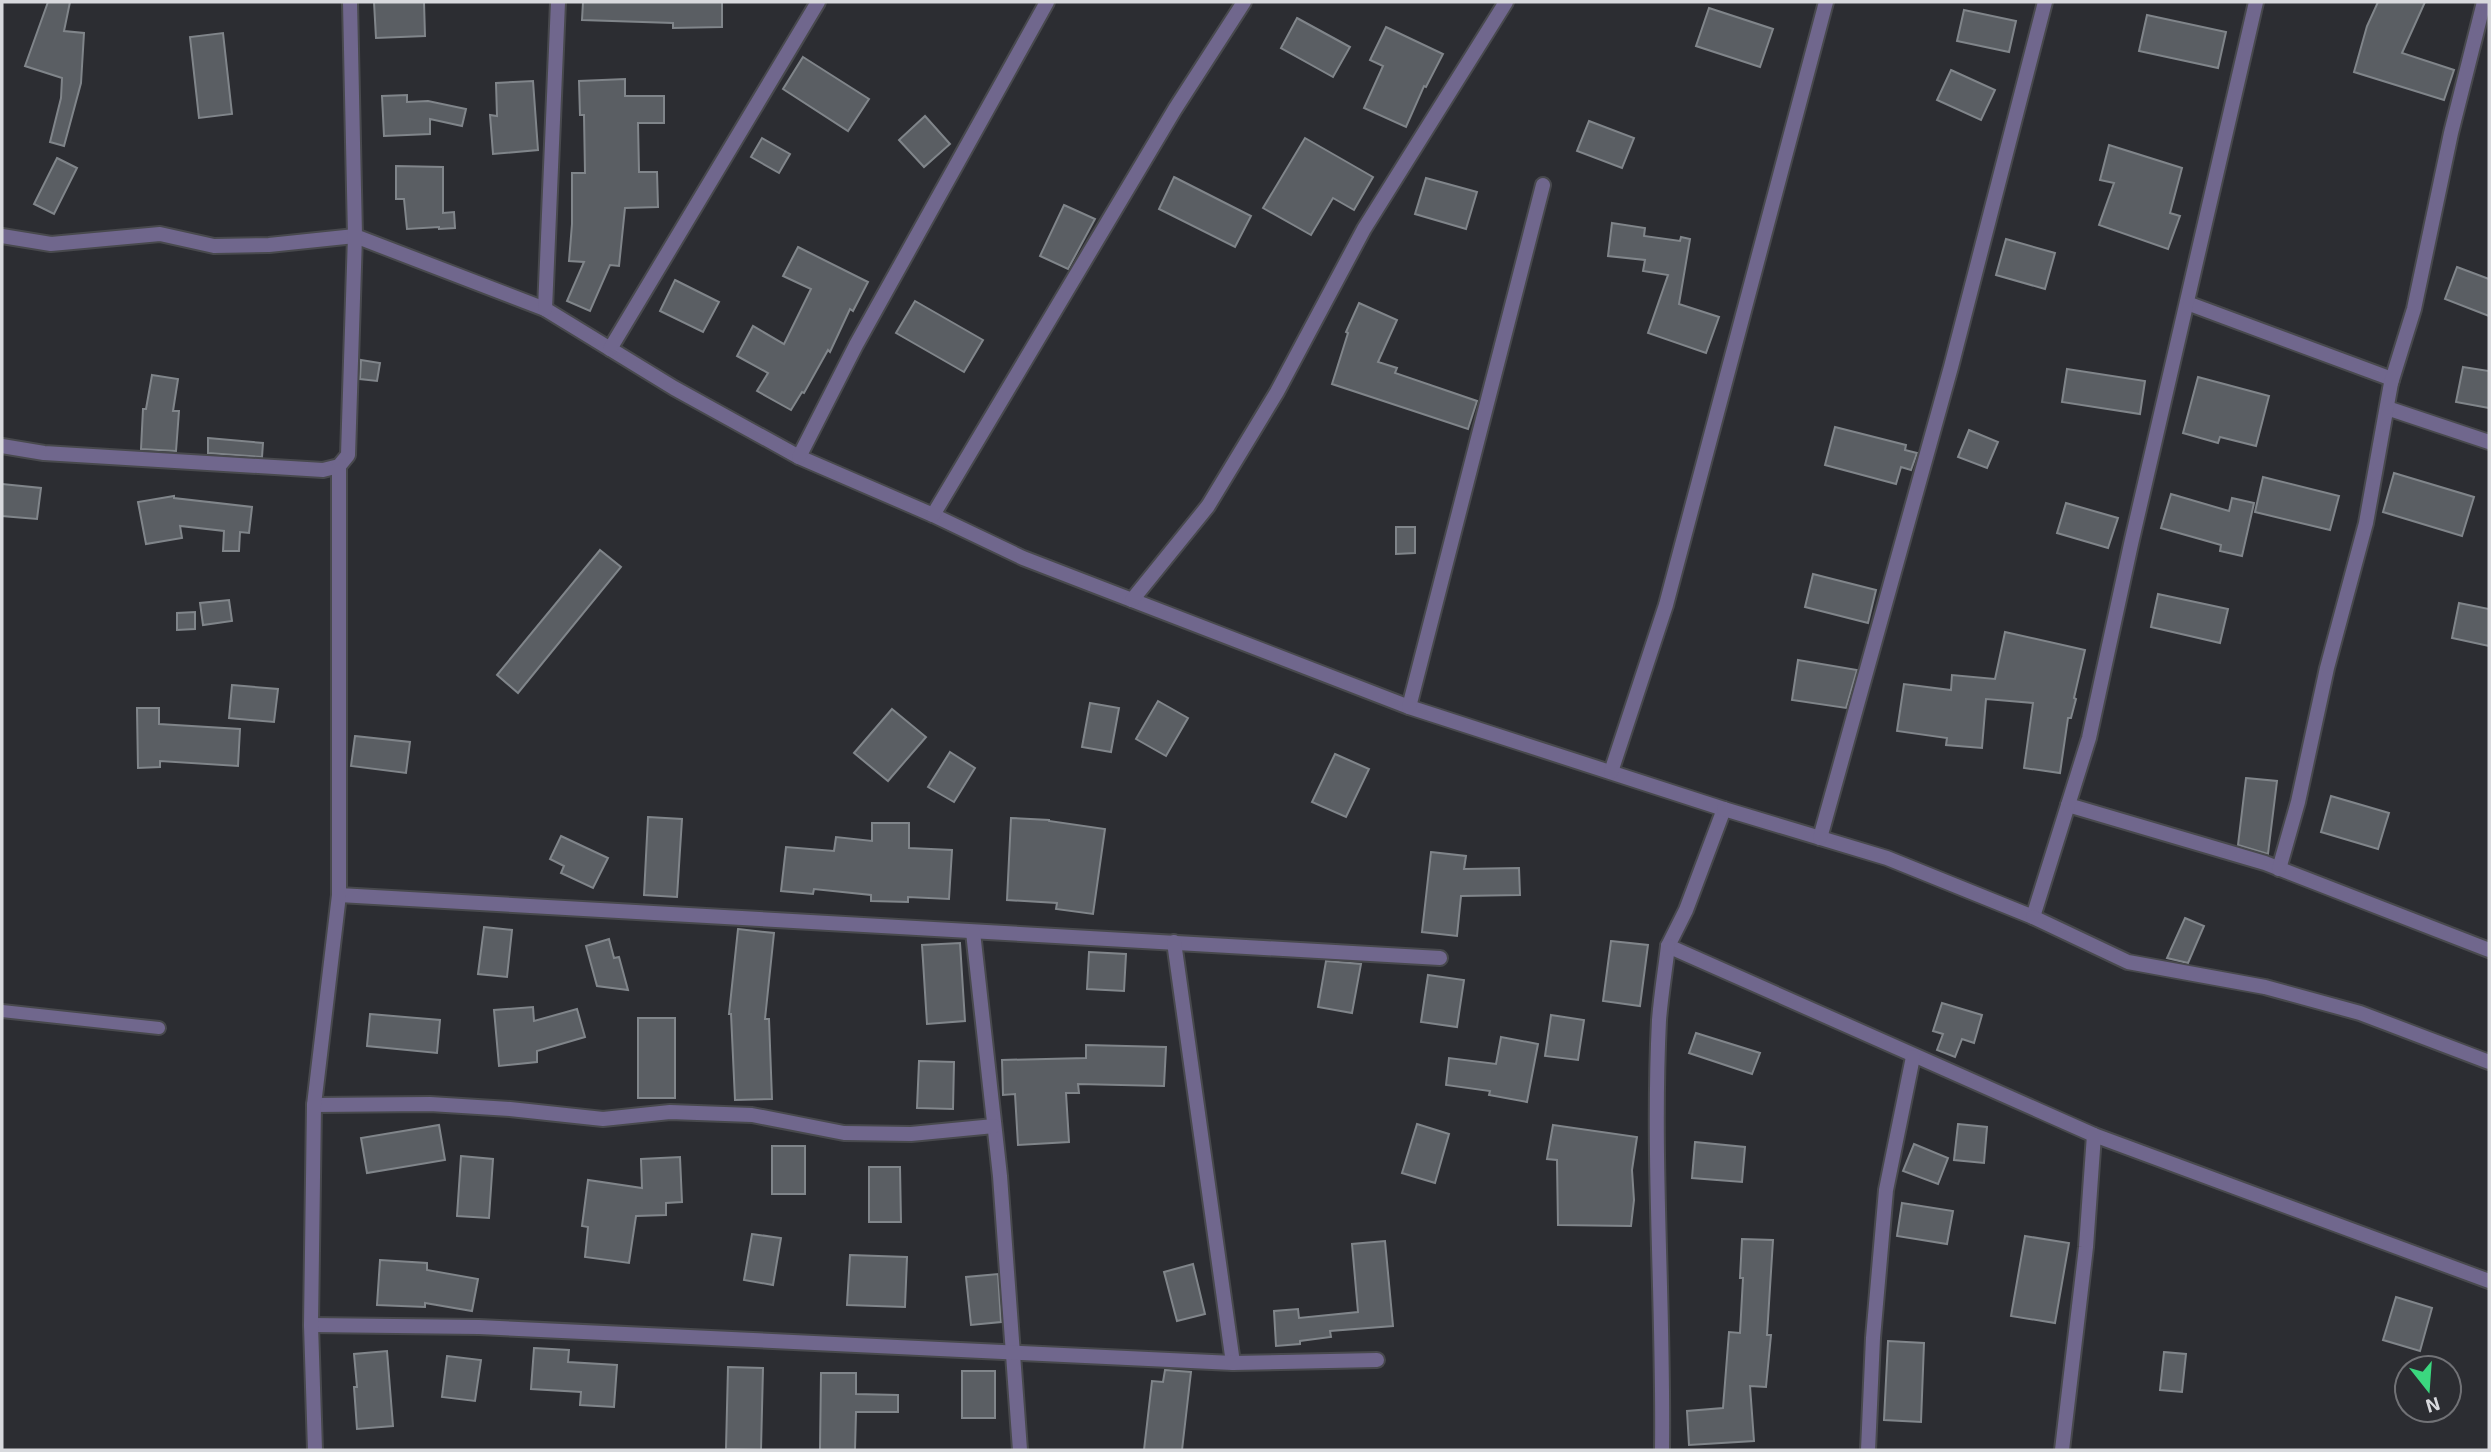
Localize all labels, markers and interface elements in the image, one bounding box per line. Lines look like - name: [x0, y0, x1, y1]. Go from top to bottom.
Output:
- north arrow: [2393, 1354, 2463, 1424]
- text: N: [2423, 1393, 2443, 1419]

